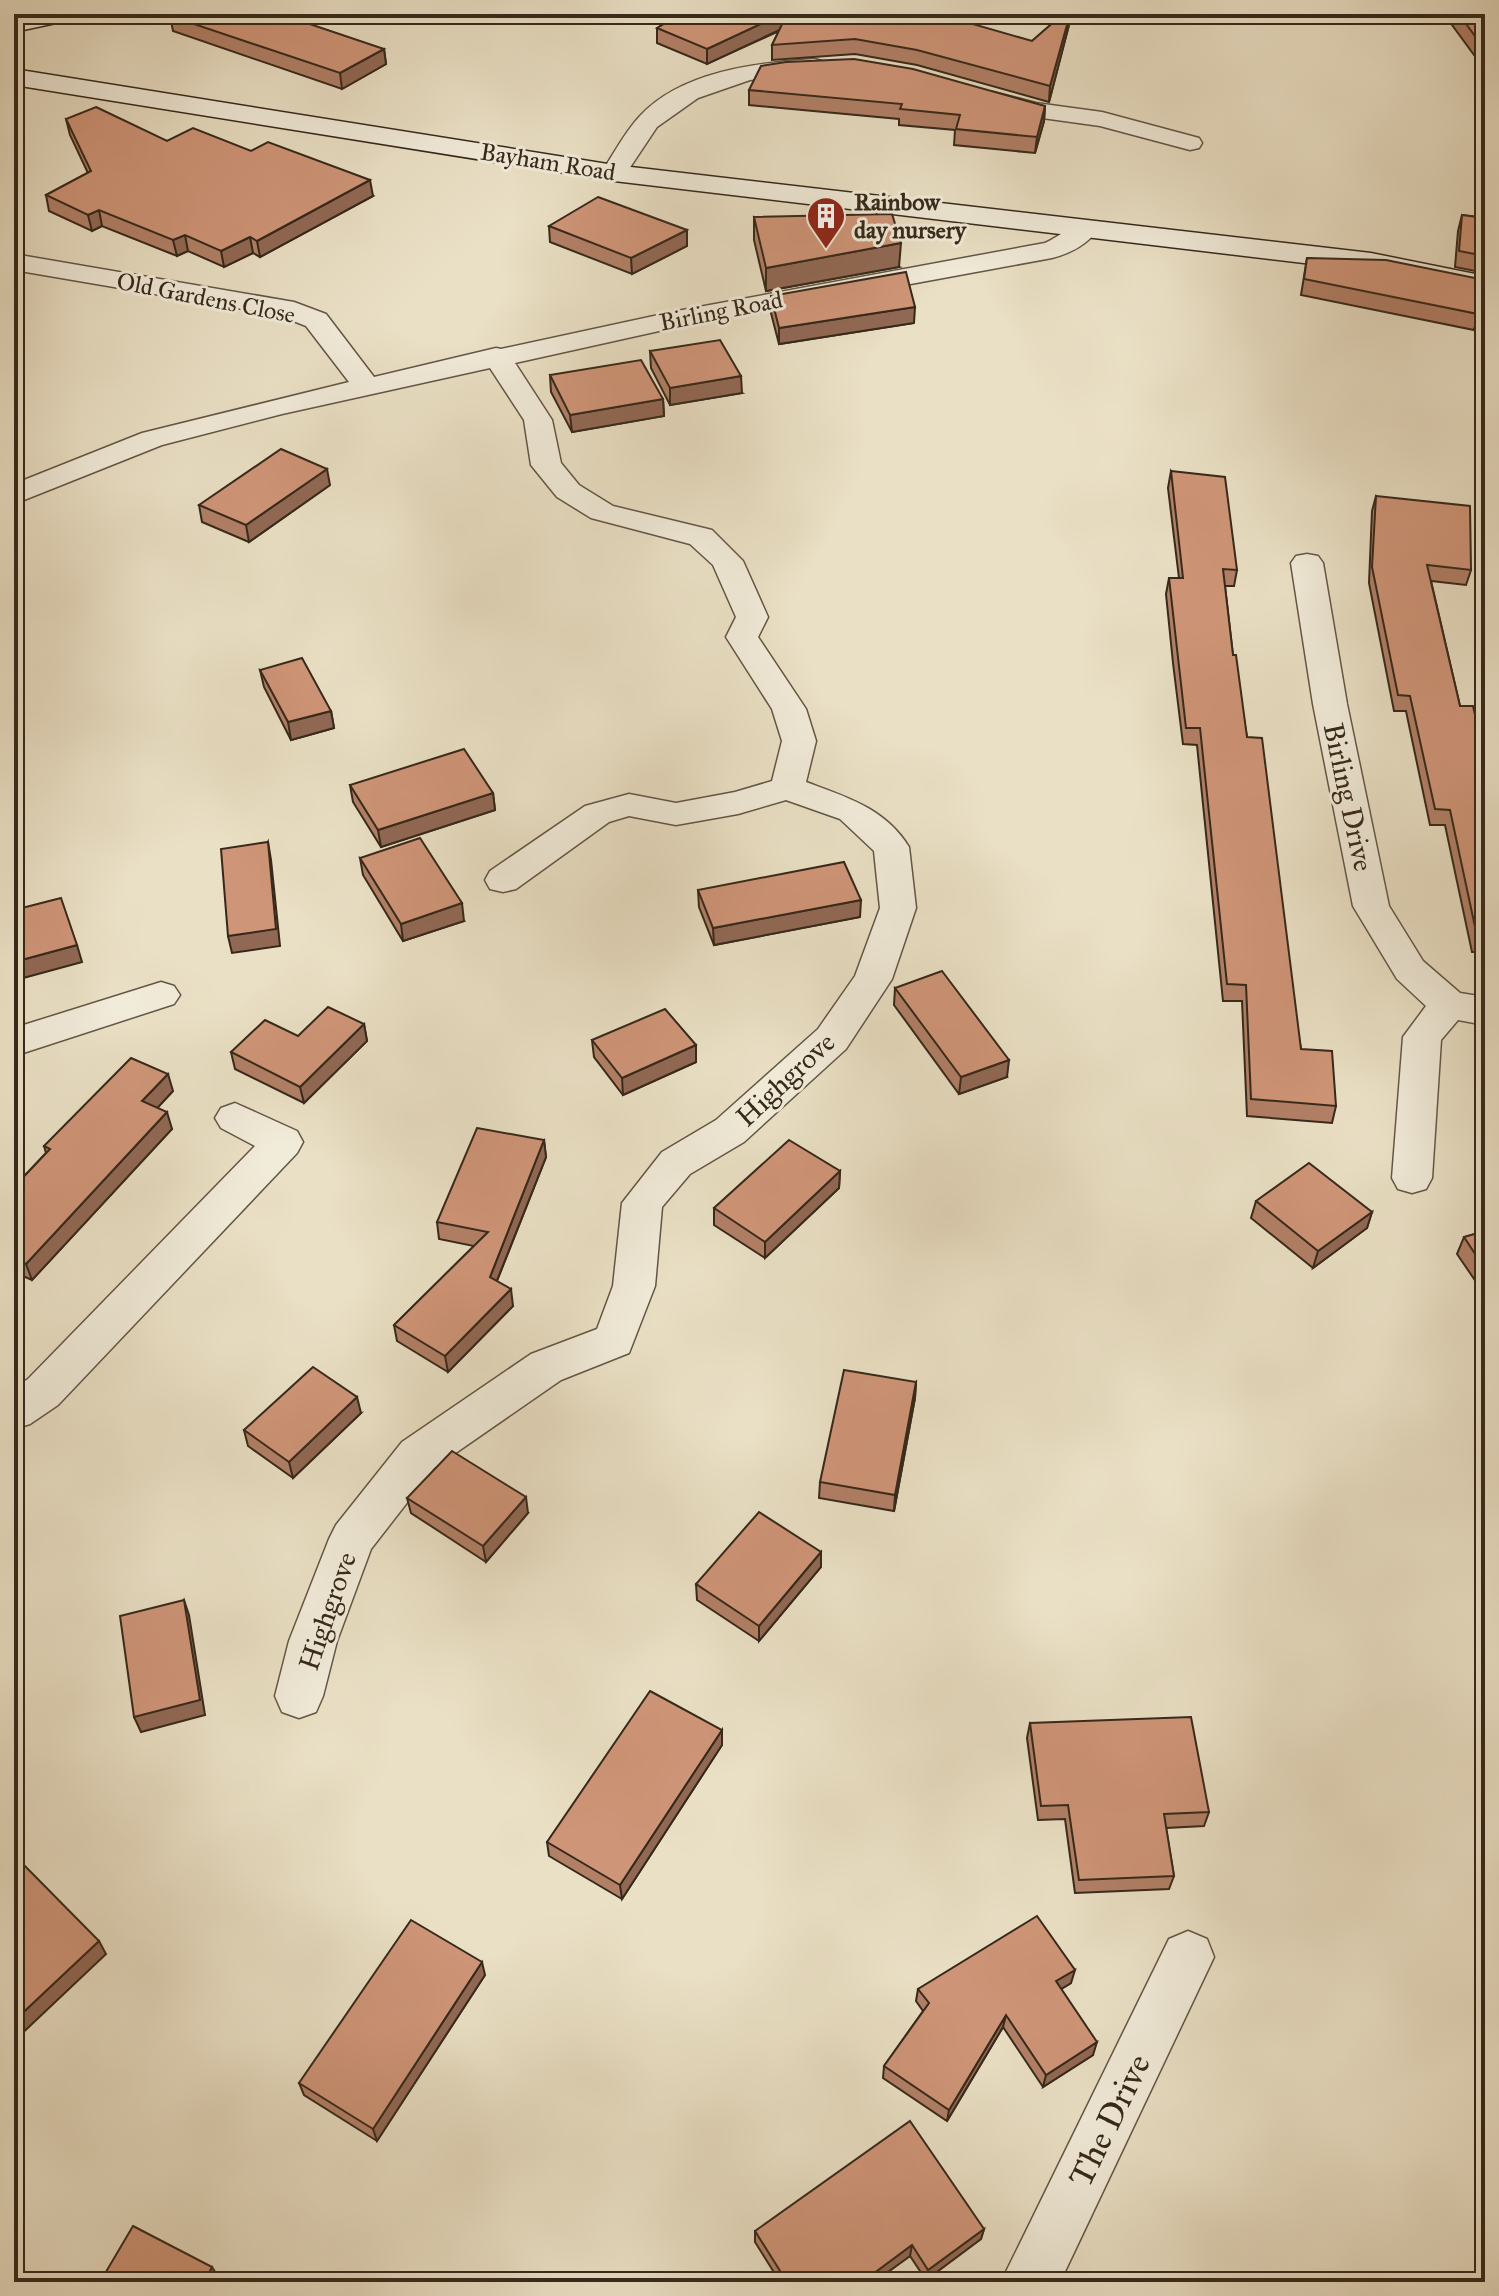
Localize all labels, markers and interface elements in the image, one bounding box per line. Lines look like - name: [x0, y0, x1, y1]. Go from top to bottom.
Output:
- street label: Bayham Road: [478, 136, 618, 188]
- place label: Rainbow day nursery: [854, 187, 968, 245]
- building icon: Rainbow day nursery: [805, 195, 847, 250]
- street label: Old Gardens Close: [114, 266, 298, 330]
- street label: Birling Road: [657, 284, 785, 338]
- street label: Birling Drive: [1316, 720, 1381, 874]
- street label: Highgrove: [728, 1025, 842, 1134]
- street label: Highgrove: [291, 1547, 364, 1675]
- street label: The Drive: [1060, 2047, 1159, 2193]

